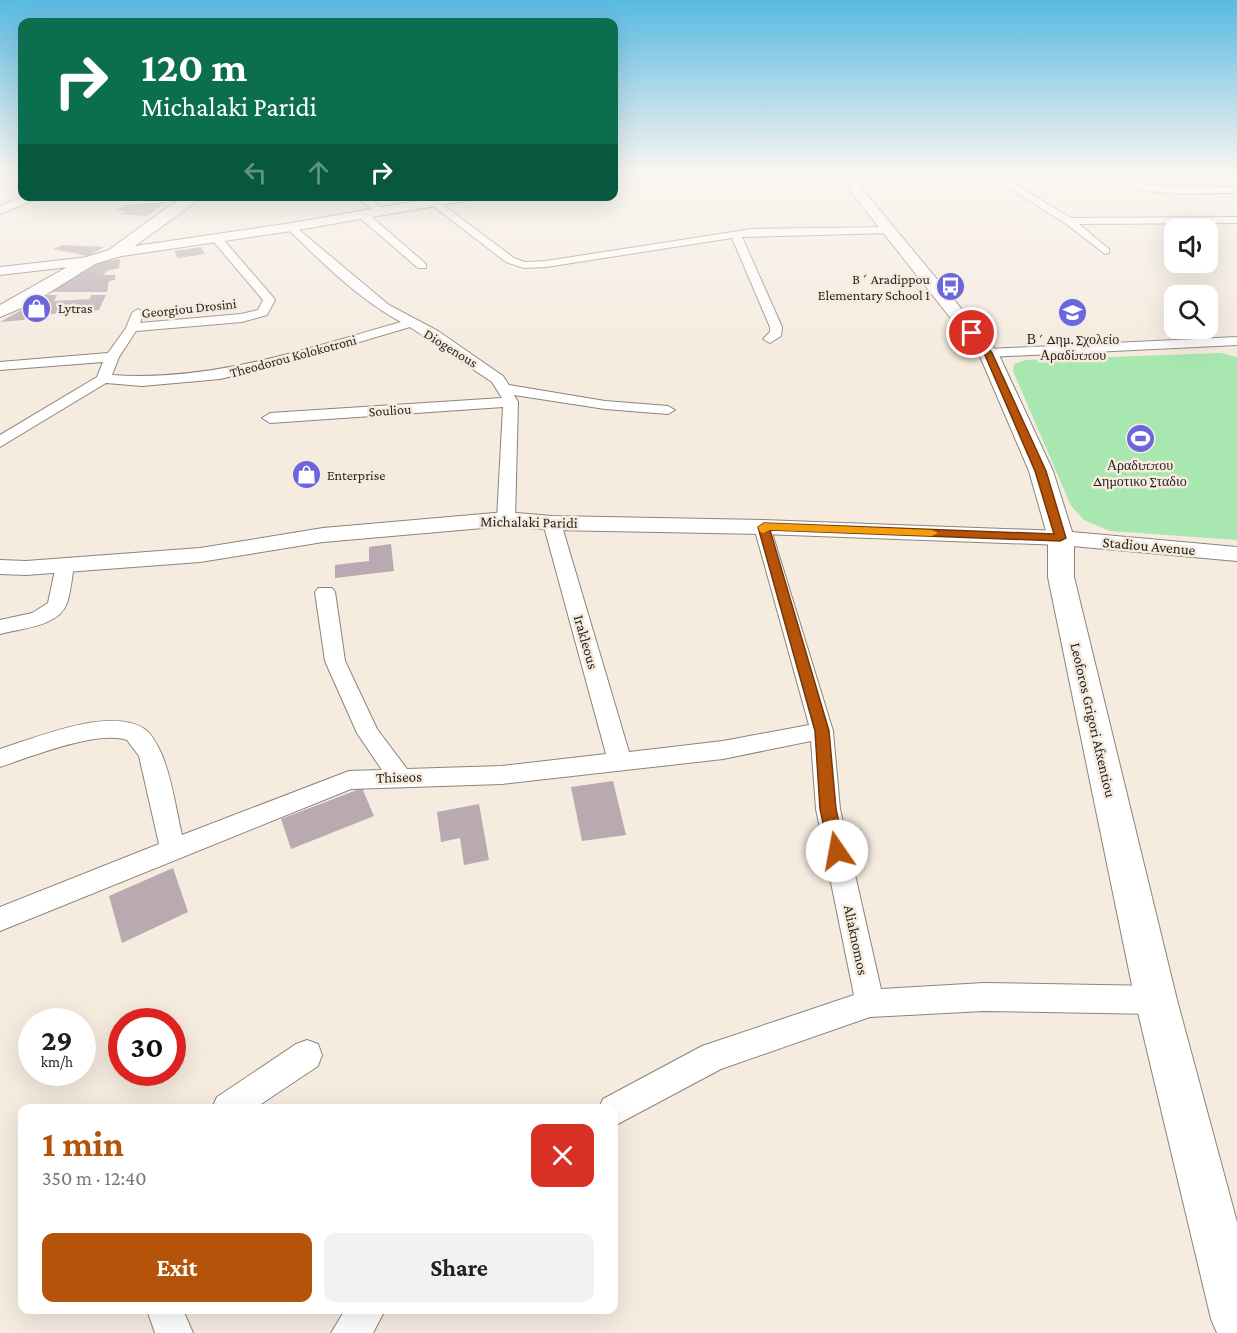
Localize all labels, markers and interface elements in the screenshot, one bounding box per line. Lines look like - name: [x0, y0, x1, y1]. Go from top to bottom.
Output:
- icon: right: [42, 42, 120, 120]
- text: 120 m: [141, 43, 247, 90]
- text: Michalaki Paridi: [141, 92, 317, 122]
- icon: left: [239, 156, 272, 189]
- icon: ahead: [302, 156, 335, 189]
- icon: right: [365, 156, 398, 189]
- map controls: [1164, 219, 1218, 339]
- button: sound: [1164, 219, 1218, 273]
- place label: B´ Aradippou Elementary School 1: [818, 271, 931, 303]
- bus stop icon: B´ Aradippou Elementary School 1: [935, 271, 967, 303]
- button: search: [1164, 285, 1218, 339]
- shop icon: Lytras: [21, 292, 53, 324]
- street label: Georgiou Drosini: [141, 295, 238, 321]
- school or university icon: Β´ Δημ. Σχολείο Αραδίππου: [1057, 296, 1089, 328]
- place label: Lytras: [58, 300, 92, 316]
- pin: [946, 307, 997, 358]
- icon: arrive: [955, 316, 988, 349]
- street label: Diogenous: [421, 325, 481, 371]
- street label: Theodorou Kolokotroni: [228, 331, 358, 381]
- place label: Β´ Δημ. Σχολείο Αραδίππου: [1027, 331, 1119, 363]
- street label: Souliou: [368, 400, 412, 419]
- sports icon: Αραδιππου Δημοτικο Σταδιο: [1124, 422, 1156, 454]
- place label: Αραδιππου Δημοτικο Σταδιο: [1093, 457, 1187, 489]
- shop icon: Enterprise: [290, 459, 322, 491]
- place label: Enterprise: [327, 467, 385, 483]
- street label: Michalaki Paridi: [480, 513, 578, 531]
- street label: Stadiou Avenue: [1102, 534, 1196, 558]
- street label: Irakleous: [571, 613, 601, 671]
- street label: Leoforos Grigori Afxentiou: [1066, 641, 1119, 799]
- street label: Thiseos: [376, 768, 422, 786]
- position arrow: [805, 819, 869, 883]
- street label: Aliaknomos: [841, 903, 871, 977]
- speed limit sign: 30: [108, 1008, 186, 1086]
- text: 29: [41, 1023, 73, 1056]
- text: km/h: [41, 1054, 73, 1070]
- text: 1 min: [42, 1124, 124, 1164]
- button: close: [531, 1124, 594, 1187]
- text: 350 m · 12:40: [42, 1167, 147, 1189]
- button: Exit: [42, 1233, 312, 1302]
- button: Share: [324, 1233, 594, 1302]

